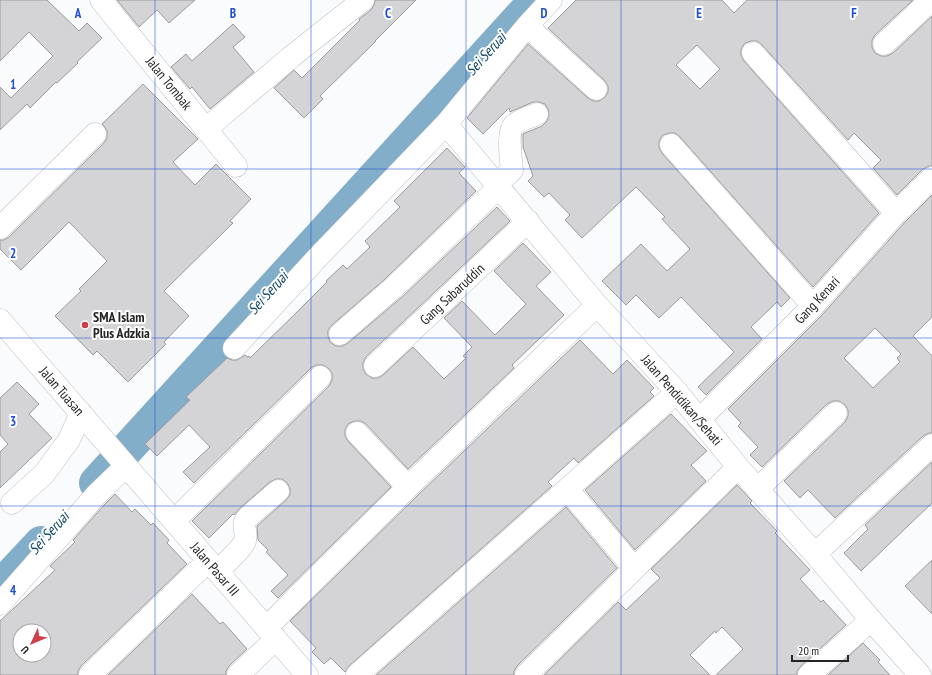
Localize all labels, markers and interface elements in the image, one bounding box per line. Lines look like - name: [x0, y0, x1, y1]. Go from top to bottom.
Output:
- text: A: [74, 5, 82, 22]
- text: B: [230, 5, 236, 22]
- text: C: [385, 5, 391, 22]
- text: D: [541, 5, 548, 22]
- text: E: [696, 5, 702, 22]
- text: F: [851, 5, 857, 22]
- water label: Sei Seruai: [461, 27, 511, 79]
- street label: Jalan Tombak: [141, 52, 196, 114]
- text: 1: [10, 76, 16, 93]
- text: 2: [10, 245, 16, 262]
- street label: Gang Sabaruddin: [416, 259, 488, 329]
- water label: Sei Seruai: [243, 266, 293, 318]
- street label: Gang Kenari: [790, 272, 844, 328]
- place label: SMA Islam Plus Adzkia: [93, 308, 150, 342]
- marker: SMA Islam Plus Adzkia: [80, 320, 90, 330]
- street label: Jalan Pendidikan/Sehati: [637, 350, 726, 449]
- street label: Jalan Tuasan: [35, 362, 88, 419]
- text: 3: [10, 413, 16, 430]
- water label: Sei Seruai: [24, 506, 74, 558]
- street label: Jalan Pasar III: [186, 538, 243, 600]
- text: 4: [10, 582, 17, 599]
- north arrow: [12, 623, 52, 663]
- scale bar: [792, 637, 848, 663]
- text: U: [18, 643, 32, 657]
- text: 20 m: [798, 643, 819, 658]

